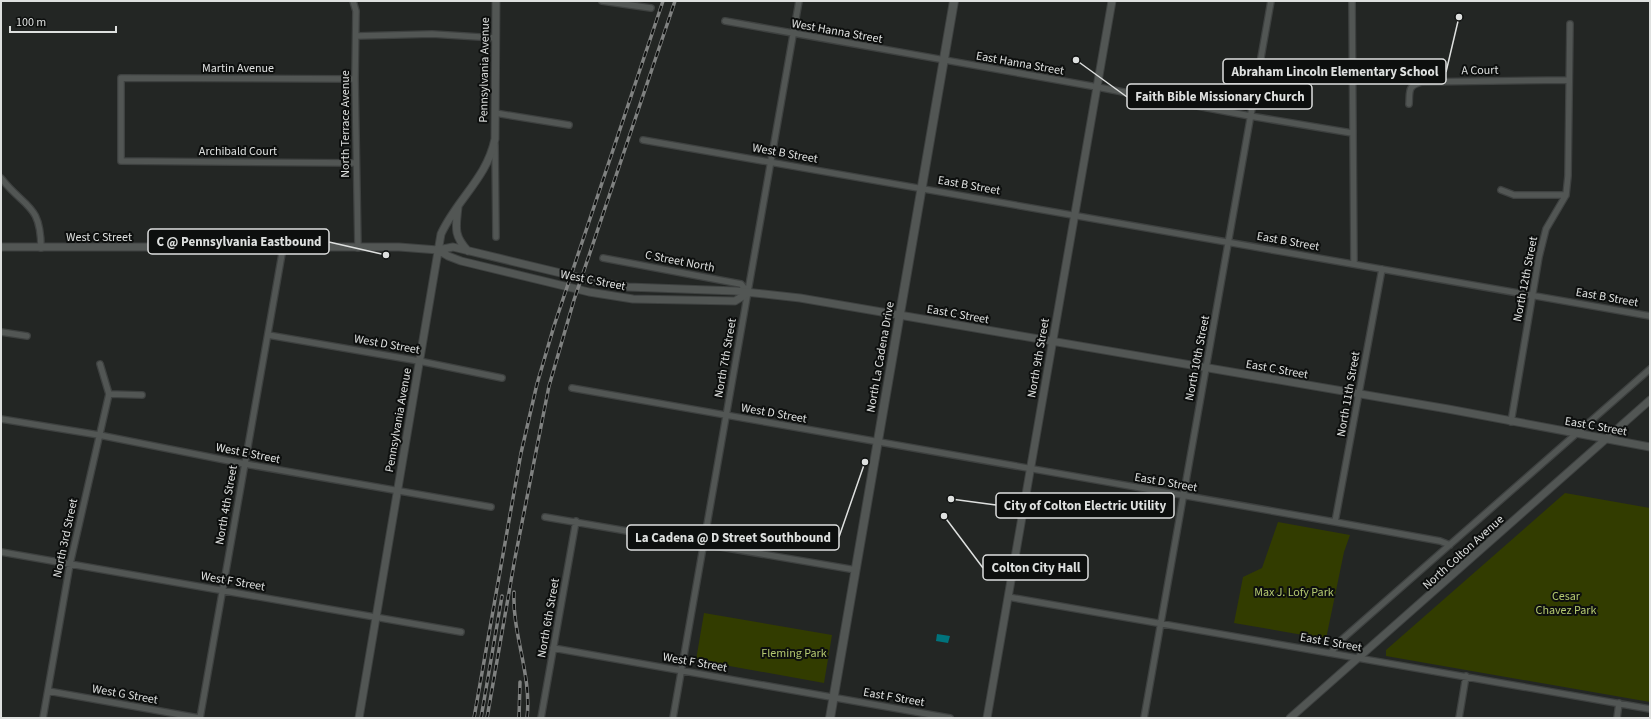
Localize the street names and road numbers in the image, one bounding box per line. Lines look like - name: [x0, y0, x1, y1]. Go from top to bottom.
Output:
- street label: West Hanna Street: [790, 15, 884, 48]
- street label: Pennsylvania Avenue: [475, 17, 494, 123]
- street label: East Hanna Street: [975, 47, 1065, 80]
- street label: Martin Avenue: [202, 60, 274, 77]
- street label: A Court: [1461, 62, 1499, 79]
- street label: North Terrace Avenue: [337, 70, 354, 178]
- street label: West B Street: [751, 139, 819, 168]
- street label: Archibald Court: [199, 143, 277, 160]
- street label: East B Street: [936, 172, 1001, 199]
- street label: East B Street: [1255, 228, 1320, 255]
- street label: West C Street: [66, 229, 132, 246]
- street label: North 12th Street: [1509, 235, 1542, 323]
- street label: C Street North: [644, 246, 716, 277]
- street label: West C Street: [559, 266, 627, 295]
- street label: East B Street: [1574, 284, 1639, 311]
- street label: North La Cadena Drive: [862, 300, 899, 414]
- street label: East C Street: [925, 301, 990, 328]
- street label: North 10th Street: [1181, 314, 1214, 402]
- street label: North 7th Street: [710, 317, 741, 399]
- street label: North 9th Street: [1023, 317, 1054, 399]
- street label: West D Street: [353, 330, 421, 359]
- street label: North 11th Street: [1333, 350, 1364, 438]
- street label: East C Street: [1244, 356, 1309, 383]
- street label: Pennsylvania Avenue: [381, 367, 416, 474]
- street label: West D Street: [740, 399, 808, 428]
- street label: East C Street: [1563, 413, 1628, 440]
- street label: West E Street: [214, 439, 282, 468]
- street label: North 4th Street: [211, 464, 242, 546]
- street label: East D Street: [1133, 469, 1199, 496]
- street label: North 3rd Street: [49, 497, 82, 579]
- street label: North Colton Avenue: [1419, 511, 1508, 594]
- street label: West F Street: [199, 567, 266, 596]
- street label: North 6th Street: [533, 577, 564, 659]
- street label: East E Street: [1299, 629, 1363, 656]
- street label: West F Street: [661, 648, 728, 677]
- street label: West G Street: [91, 680, 159, 709]
- street label: East F Street: [862, 684, 926, 711]

